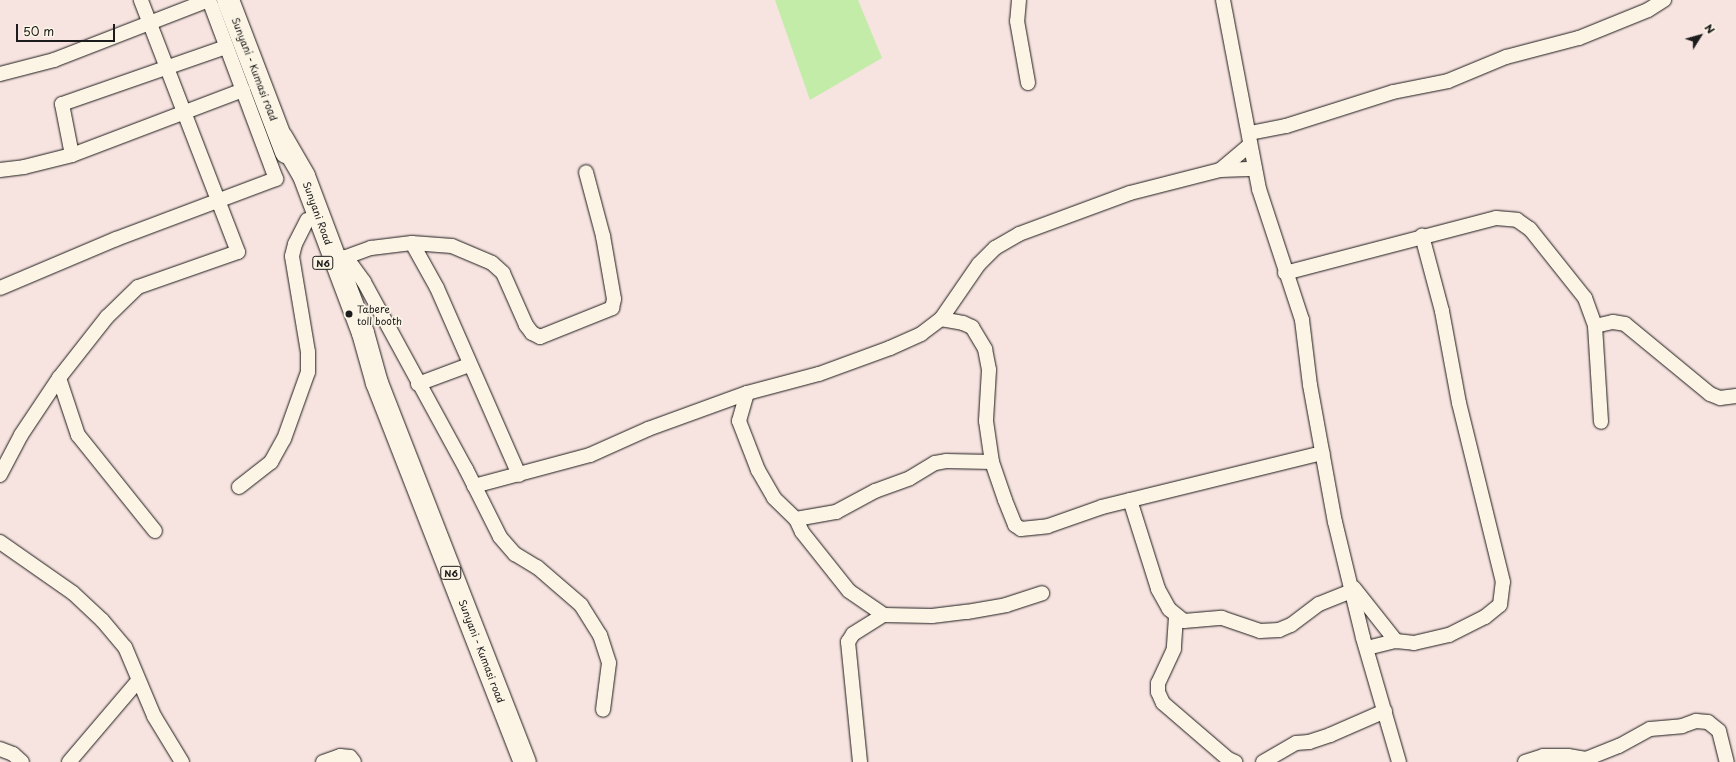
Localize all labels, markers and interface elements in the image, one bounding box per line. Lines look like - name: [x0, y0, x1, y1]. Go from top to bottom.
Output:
- street label: Sunyani - Kumasi road: [230, 15, 280, 123]
- scale bar: [18, 16, 117, 42]
- north arrow: [1680, 16, 1720, 56]
- text: N: [1701, 20, 1719, 37]
- text: 50 m: [23, 22, 54, 40]
- street label: Sunyani Road: [301, 180, 335, 246]
- road number: N6: [312, 256, 334, 270]
- place label: Tabere toll booth: [357, 302, 403, 326]
- marker: Tabere toll booth: [344, 309, 354, 319]
- road number: N6: [440, 566, 462, 580]
- street label: Sunyani - Kumasi road: [457, 597, 507, 705]

